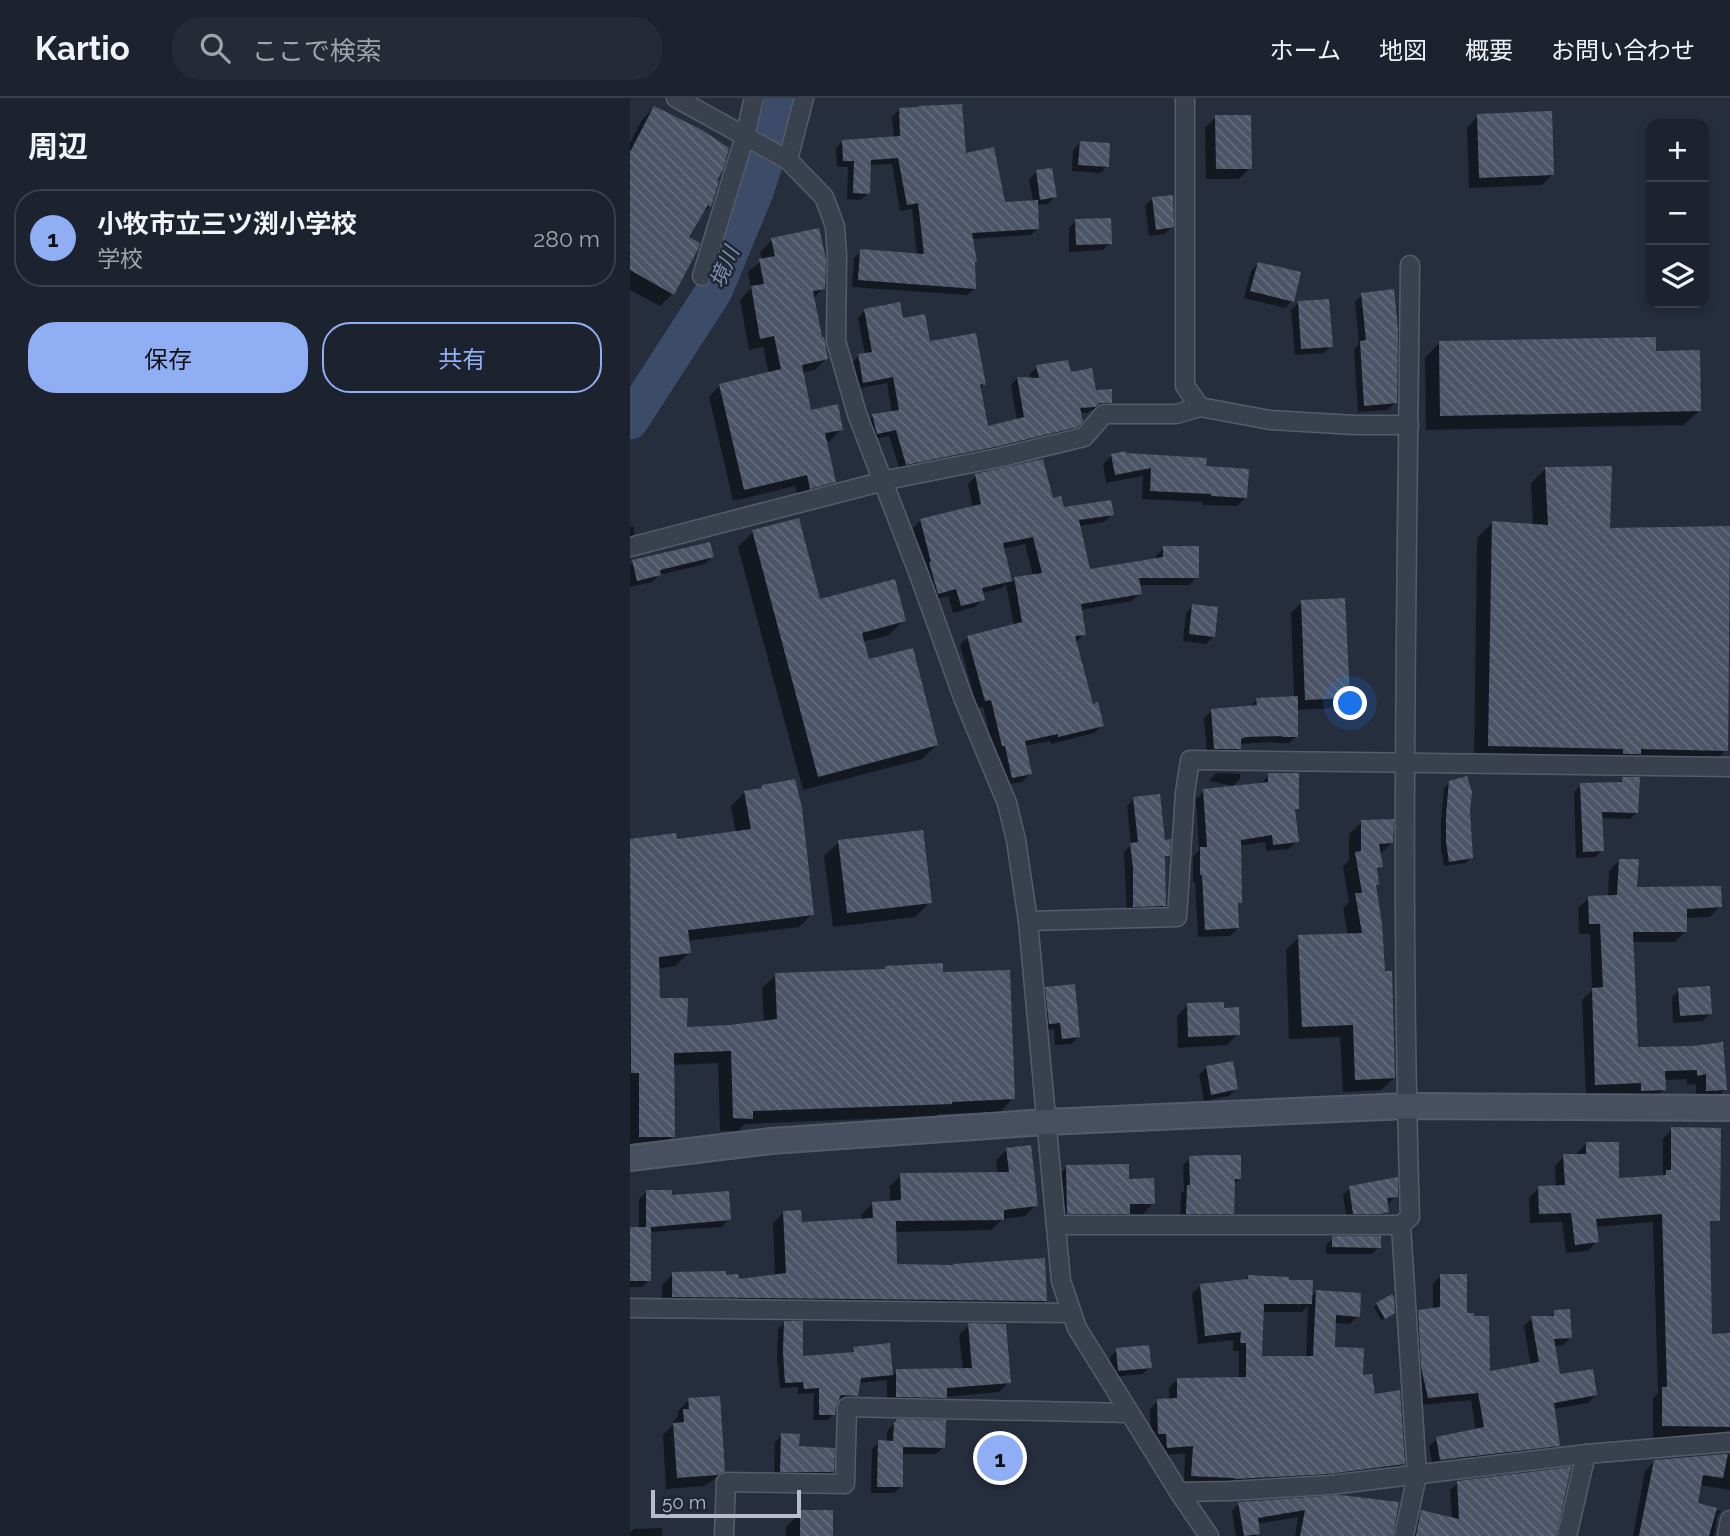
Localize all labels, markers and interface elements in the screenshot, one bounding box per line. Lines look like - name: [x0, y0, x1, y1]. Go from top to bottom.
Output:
- search box: [172, 17, 662, 80]
- text: Kartio: [35, 29, 130, 68]
- icon: search: [196, 29, 234, 67]
- text: ここで検索: [252, 36, 382, 66]
- text: ホーム: [1270, 36, 1341, 65]
- text: 地図: [1379, 36, 1427, 65]
- text: 概要: [1465, 36, 1513, 65]
- text: お問い合わせ: [1551, 36, 1695, 65]
- map controls: [1646, 119, 1709, 308]
- button: +: [1646, 119, 1709, 182]
- text: 周辺: [28, 129, 88, 164]
- button: −: [1646, 182, 1709, 245]
- text: 小牧市立三ツ渕小学校: [97, 209, 357, 239]
- text: 1: [47, 225, 59, 252]
- text: 280 m: [533, 225, 600, 252]
- water label: 境川: [704, 241, 744, 291]
- text: 学校: [97, 245, 143, 272]
- button: layers: [1646, 245, 1709, 308]
- button: 保存: [28, 322, 308, 393]
- button: 共有: [322, 322, 602, 393]
- your location: [1333, 686, 1367, 720]
- pin: 1: [977, 1432, 1023, 1484]
- scale bar: [651, 1487, 802, 1519]
- text: 50 m: [662, 1491, 706, 1513]

